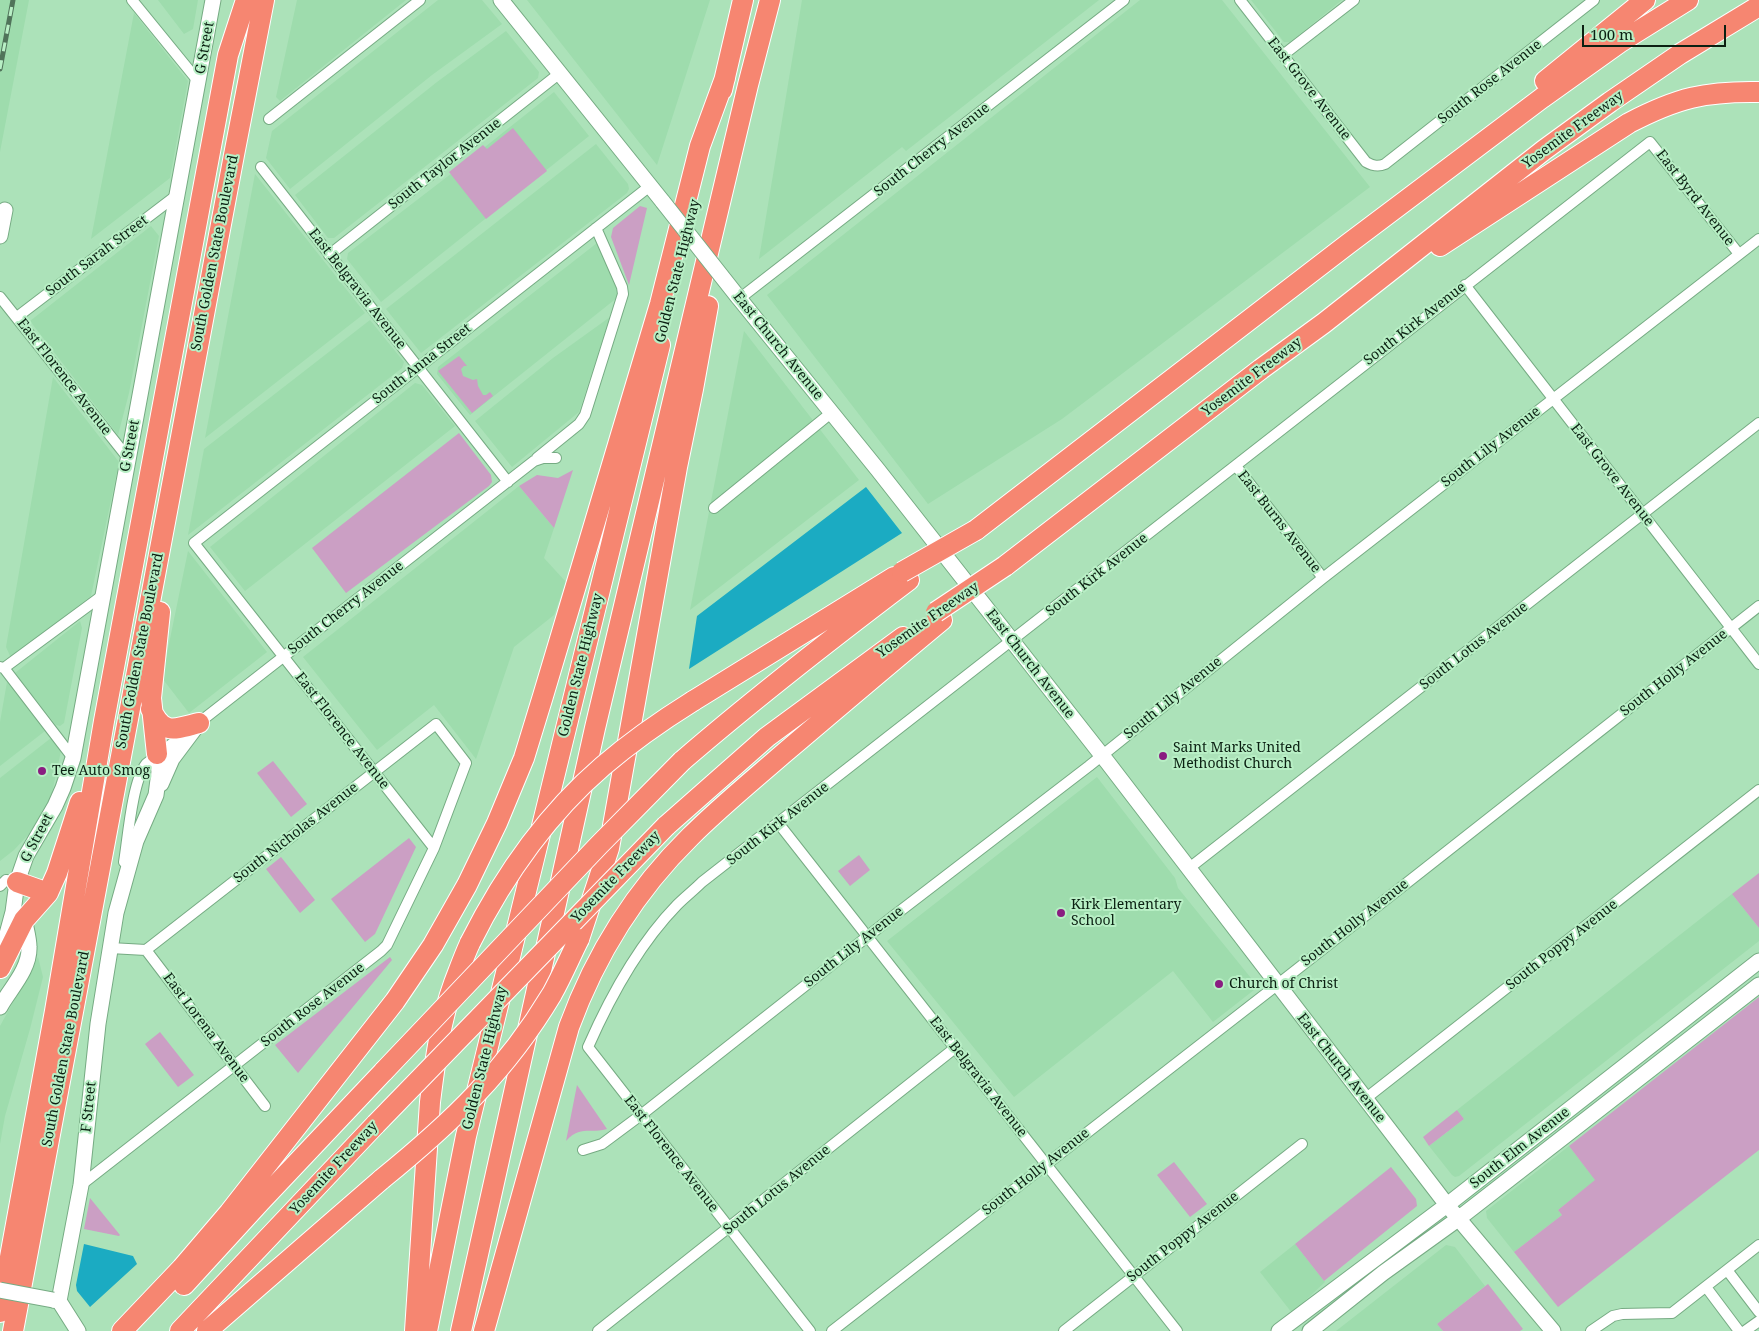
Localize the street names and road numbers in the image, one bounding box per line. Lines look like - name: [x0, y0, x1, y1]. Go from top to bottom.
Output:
- street label: G Street: [192, 21, 218, 75]
- street label: East Grove Avenue: [1264, 34, 1354, 144]
- street label: South Rose Avenue: [1435, 36, 1545, 128]
- street label: Yosemite Freeway: [1519, 88, 1627, 172]
- street label: South Cherry Avenue: [871, 100, 993, 200]
- street label: South Taylor Avenue: [385, 115, 505, 213]
- street label: East Byrd Avenue: [1652, 147, 1738, 249]
- street label: South Golden State Boulevard: [188, 154, 242, 352]
- street label: Golden State Highway: [652, 198, 704, 344]
- street label: South Sarah Street: [43, 212, 151, 300]
- street label: East Belgravia Avenue: [305, 225, 409, 353]
- street label: South Kirk Avenue: [1361, 279, 1469, 369]
- street label: East Church Avenue: [729, 289, 827, 403]
- street label: East Florence Avenue: [13, 315, 115, 439]
- street label: South Anna Street: [369, 320, 475, 408]
- street label: Yosemite Freeway: [1199, 334, 1305, 420]
- street label: South Lily Avenue: [1438, 403, 1544, 491]
- street label: G Street: [117, 419, 143, 473]
- street label: East Grove Avenue: [1567, 420, 1657, 530]
- street label: East Burns Avenue: [1234, 468, 1324, 576]
- street label: South Kirk Avenue: [1043, 530, 1151, 620]
- street label: South Golden State Boulevard: [113, 552, 167, 750]
- street label: South Cherry Avenue: [285, 558, 407, 658]
- street label: Yosemite Freeway: [874, 578, 982, 662]
- street label: Golden State Highway: [555, 592, 607, 738]
- street label: South Lotus Avenue: [1417, 599, 1531, 693]
- street label: East Church Avenue: [982, 606, 1078, 722]
- street label: South Holly Avenue: [1617, 626, 1731, 720]
- street label: South Lily Avenue: [1121, 653, 1225, 743]
- street label: East Florence Avenue: [291, 669, 393, 793]
- street label: South Nicholas Avenue: [230, 779, 362, 887]
- street label: South Kirk Avenue: [724, 779, 832, 869]
- street label: G Street: [17, 811, 57, 865]
- street label: Yosemite Freeway: [568, 828, 664, 926]
- street label: South Holly Avenue: [1298, 876, 1412, 970]
- street label: South Poppy Avenue: [1503, 896, 1621, 994]
- street label: South Lily Avenue: [801, 903, 907, 991]
- street label: South Golden State Boulevard: [39, 950, 93, 1148]
- street label: South Rose Avenue: [258, 959, 368, 1051]
- street label: East Lorena Avenue: [159, 970, 253, 1086]
- street label: Golden State Highway: [459, 985, 511, 1131]
- street label: East Church Avenue: [1293, 1010, 1389, 1126]
- street label: East Belgravia Avenue: [926, 1013, 1030, 1141]
- street label: F Street: [78, 1081, 100, 1133]
- street label: East Florence Avenue: [620, 1092, 722, 1216]
- street label: South Elm Avenue: [1467, 1104, 1573, 1192]
- street label: Yosemite Freeway: [287, 1118, 381, 1218]
- street label: South Holly Avenue: [979, 1125, 1093, 1219]
- street label: South Lotus Avenue: [720, 1142, 834, 1238]
- street label: South Poppy Avenue: [1124, 1188, 1242, 1286]

